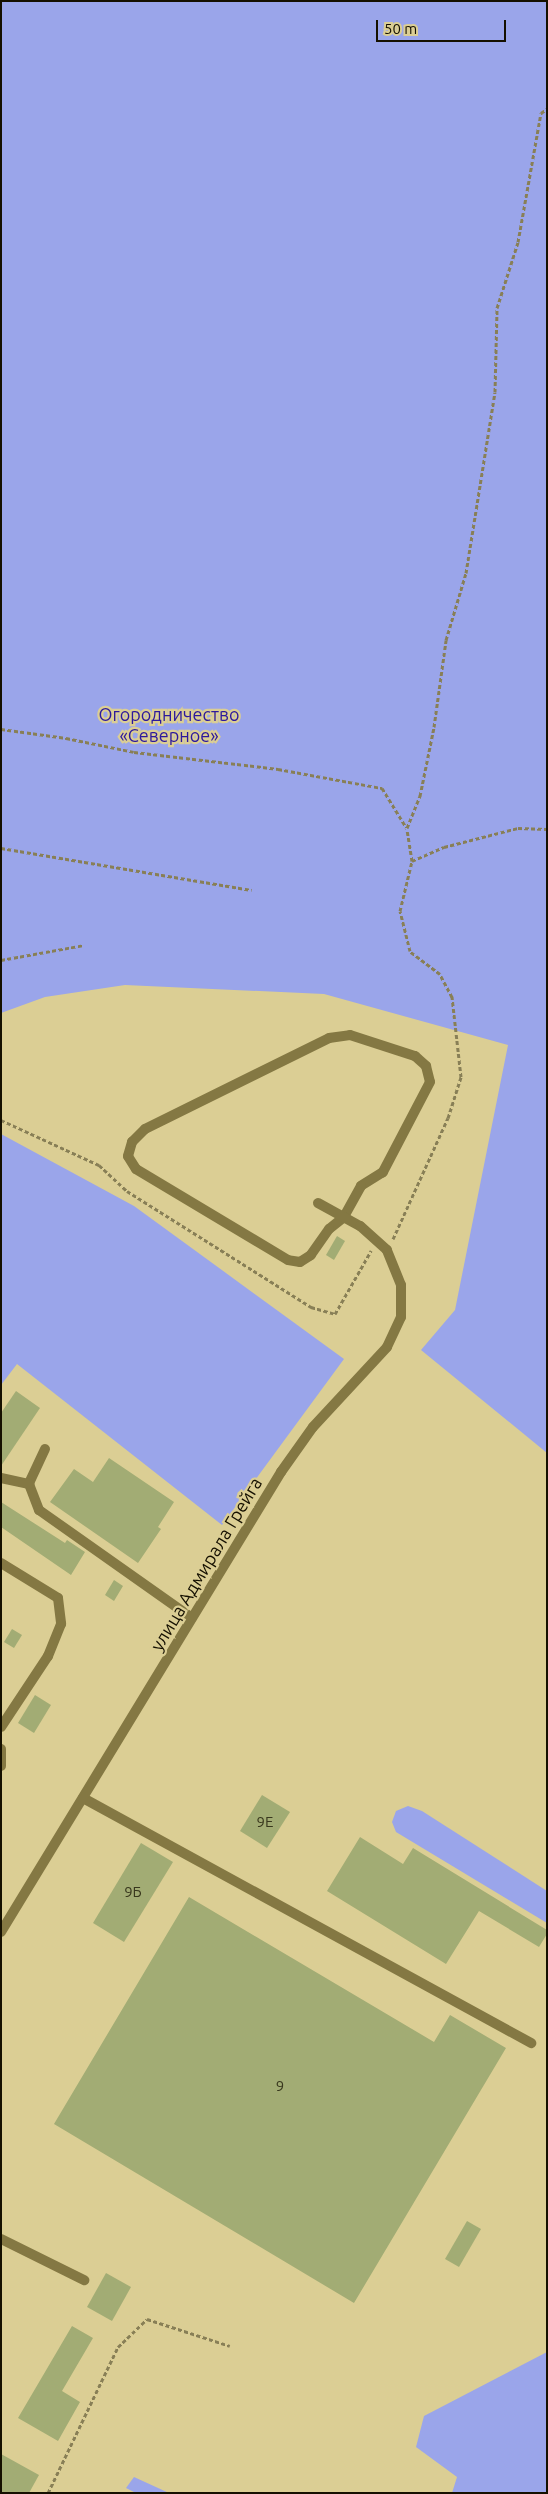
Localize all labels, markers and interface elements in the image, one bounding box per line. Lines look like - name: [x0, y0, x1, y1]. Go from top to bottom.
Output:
- scale bar: [378, 10, 508, 42]
- text: 50 m: [384, 20, 417, 37]
- park label: Огородничество «Северное»: [99, 704, 239, 746]
- street label: улица Адмирала Грейга: [146, 1473, 266, 1655]
- house number: 9Е: [257, 1813, 273, 1831]
- house number: 9Б: [124, 1883, 142, 1901]
- house number: 9: [276, 2077, 284, 2095]

